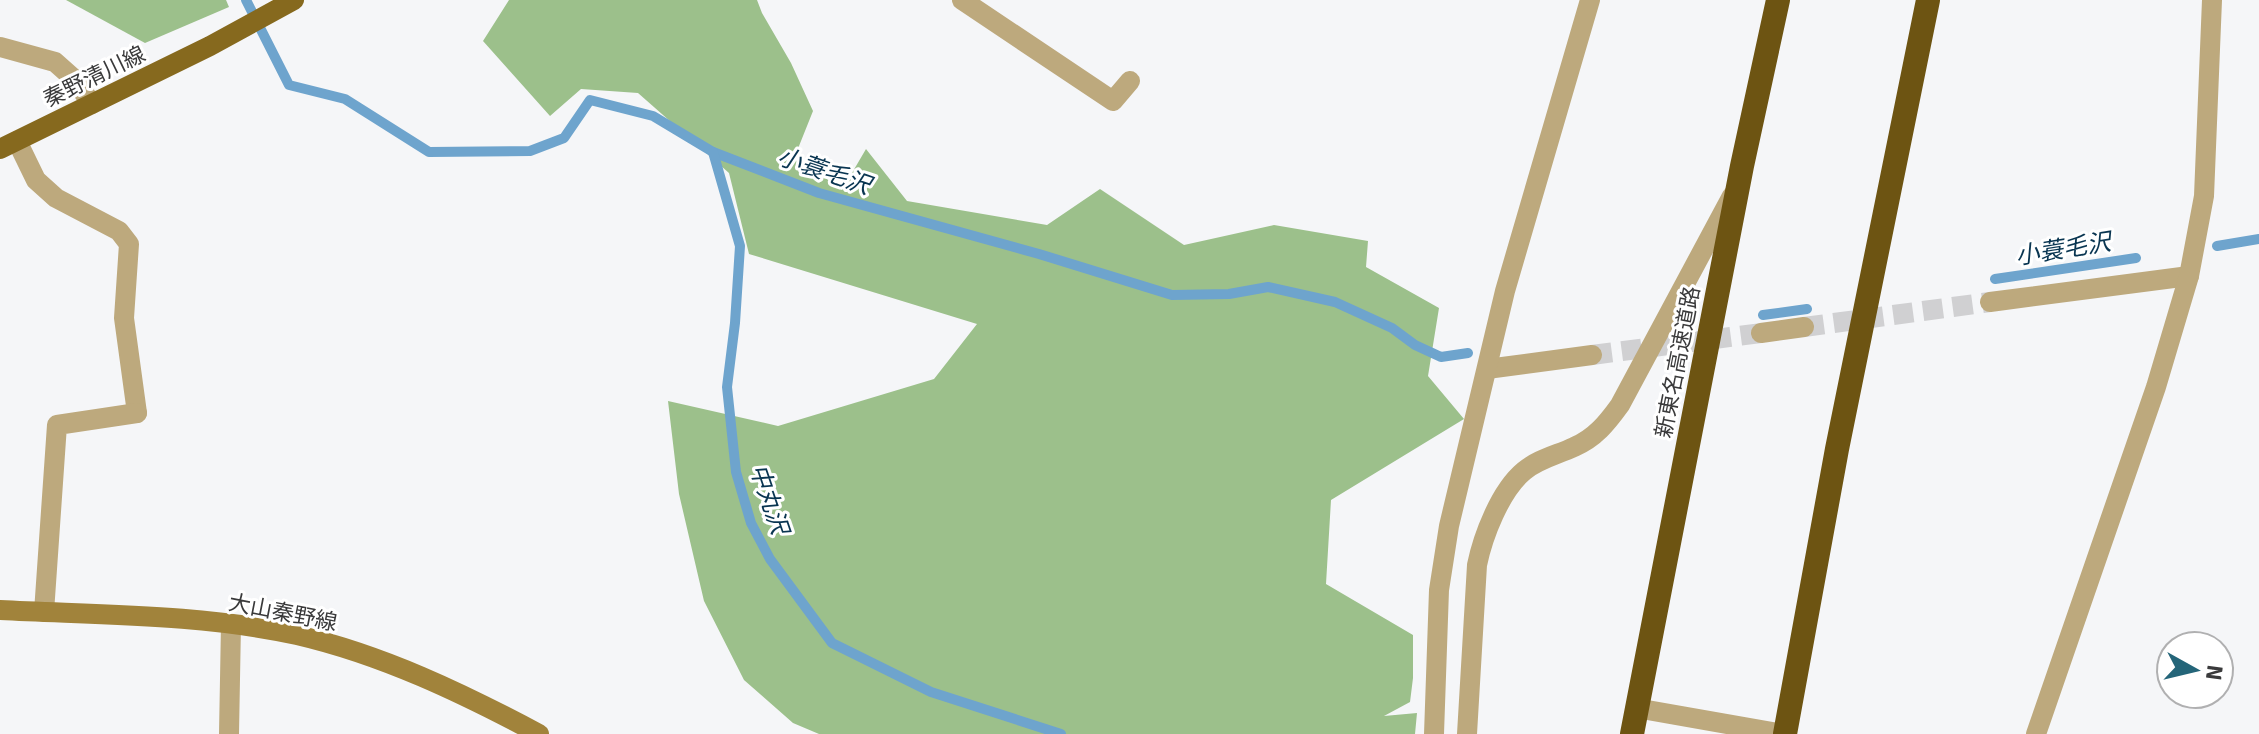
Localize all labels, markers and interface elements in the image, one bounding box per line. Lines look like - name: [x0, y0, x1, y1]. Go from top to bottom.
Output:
- street label: 秦野清川線: [39, 40, 150, 113]
- water label: 小蓑毛沢: [774, 141, 877, 202]
- water label: 小蓑毛沢: [2013, 226, 2116, 271]
- street label: 新東名高速道路: [1650, 284, 1705, 440]
- water label: 中丸沢: [743, 460, 796, 541]
- street label: 大山秦野線: [226, 589, 339, 636]
- north arrow: [2155, 630, 2235, 710]
- text: N: [2200, 663, 2229, 682]

